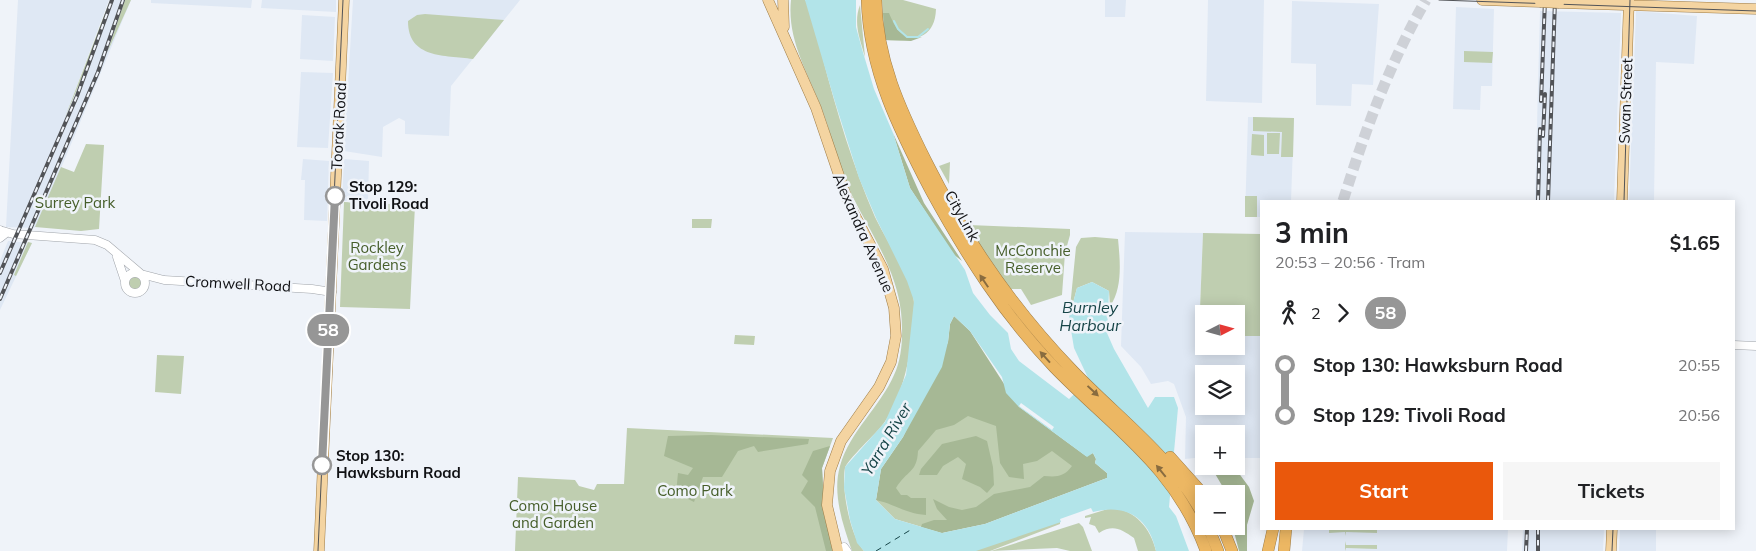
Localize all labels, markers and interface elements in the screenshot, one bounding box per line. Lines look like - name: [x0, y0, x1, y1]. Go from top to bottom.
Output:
- street label: Swan Street: [1615, 58, 1636, 144]
- street label: Toorak Road: [327, 82, 350, 170]
- street label: Alexandra Avenue: [829, 170, 898, 295]
- place label: Stop 129: Tivoli Road: [349, 177, 429, 213]
- marker: Stop 129: Tivoli Road: [325, 186, 345, 206]
- street label: CityLink: [941, 187, 984, 245]
- park label: Surrey Park: [35, 193, 115, 212]
- text: 3 min: [1275, 215, 1349, 250]
- text: $1.65: [1670, 231, 1720, 255]
- park label: Rockley Gardens: [348, 238, 406, 274]
- park label: McConchie Reserve: [995, 241, 1071, 277]
- text: 20:53 – 20:56 · Tram: [1275, 252, 1425, 272]
- street label: Cromwell Road: [185, 271, 292, 296]
- one-way arrow: [979, 274, 989, 287]
- water label: Burnley Harbour: [1059, 297, 1122, 335]
- icon: walk: [1275, 299, 1303, 327]
- icon: forward: [1329, 299, 1357, 327]
- text: 58: [1375, 301, 1396, 324]
- text: 2: [1311, 303, 1321, 323]
- north arrow: [1195, 305, 1245, 355]
- map controls: [1195, 305, 1245, 535]
- line badge: 58: [306, 314, 350, 346]
- text: 58: [317, 318, 339, 341]
- one-way arrow: [1039, 352, 1051, 364]
- text: Stop 130: Hawksburn Road: [1313, 353, 1563, 377]
- text: 20:55: [1678, 355, 1720, 375]
- button: layers: [1195, 365, 1245, 415]
- one-way arrow: [1087, 385, 1099, 397]
- water label: Yarra River: [857, 398, 916, 479]
- text: Stop 129: Tivoli Road: [1313, 403, 1506, 427]
- text: 20:56: [1678, 405, 1720, 425]
- button: +: [1195, 425, 1245, 475]
- place label: Stop 130: Hawksburn Road: [336, 446, 461, 482]
- marker: Stop 130: Hawksburn Road: [312, 455, 332, 475]
- button: Start: [1275, 462, 1493, 520]
- button: Tickets: [1503, 462, 1720, 520]
- one-way arrow: [1156, 465, 1167, 478]
- park label: Como Park: [657, 481, 733, 500]
- button: −: [1195, 485, 1245, 535]
- park label: Como House and Garden: [509, 496, 597, 532]

